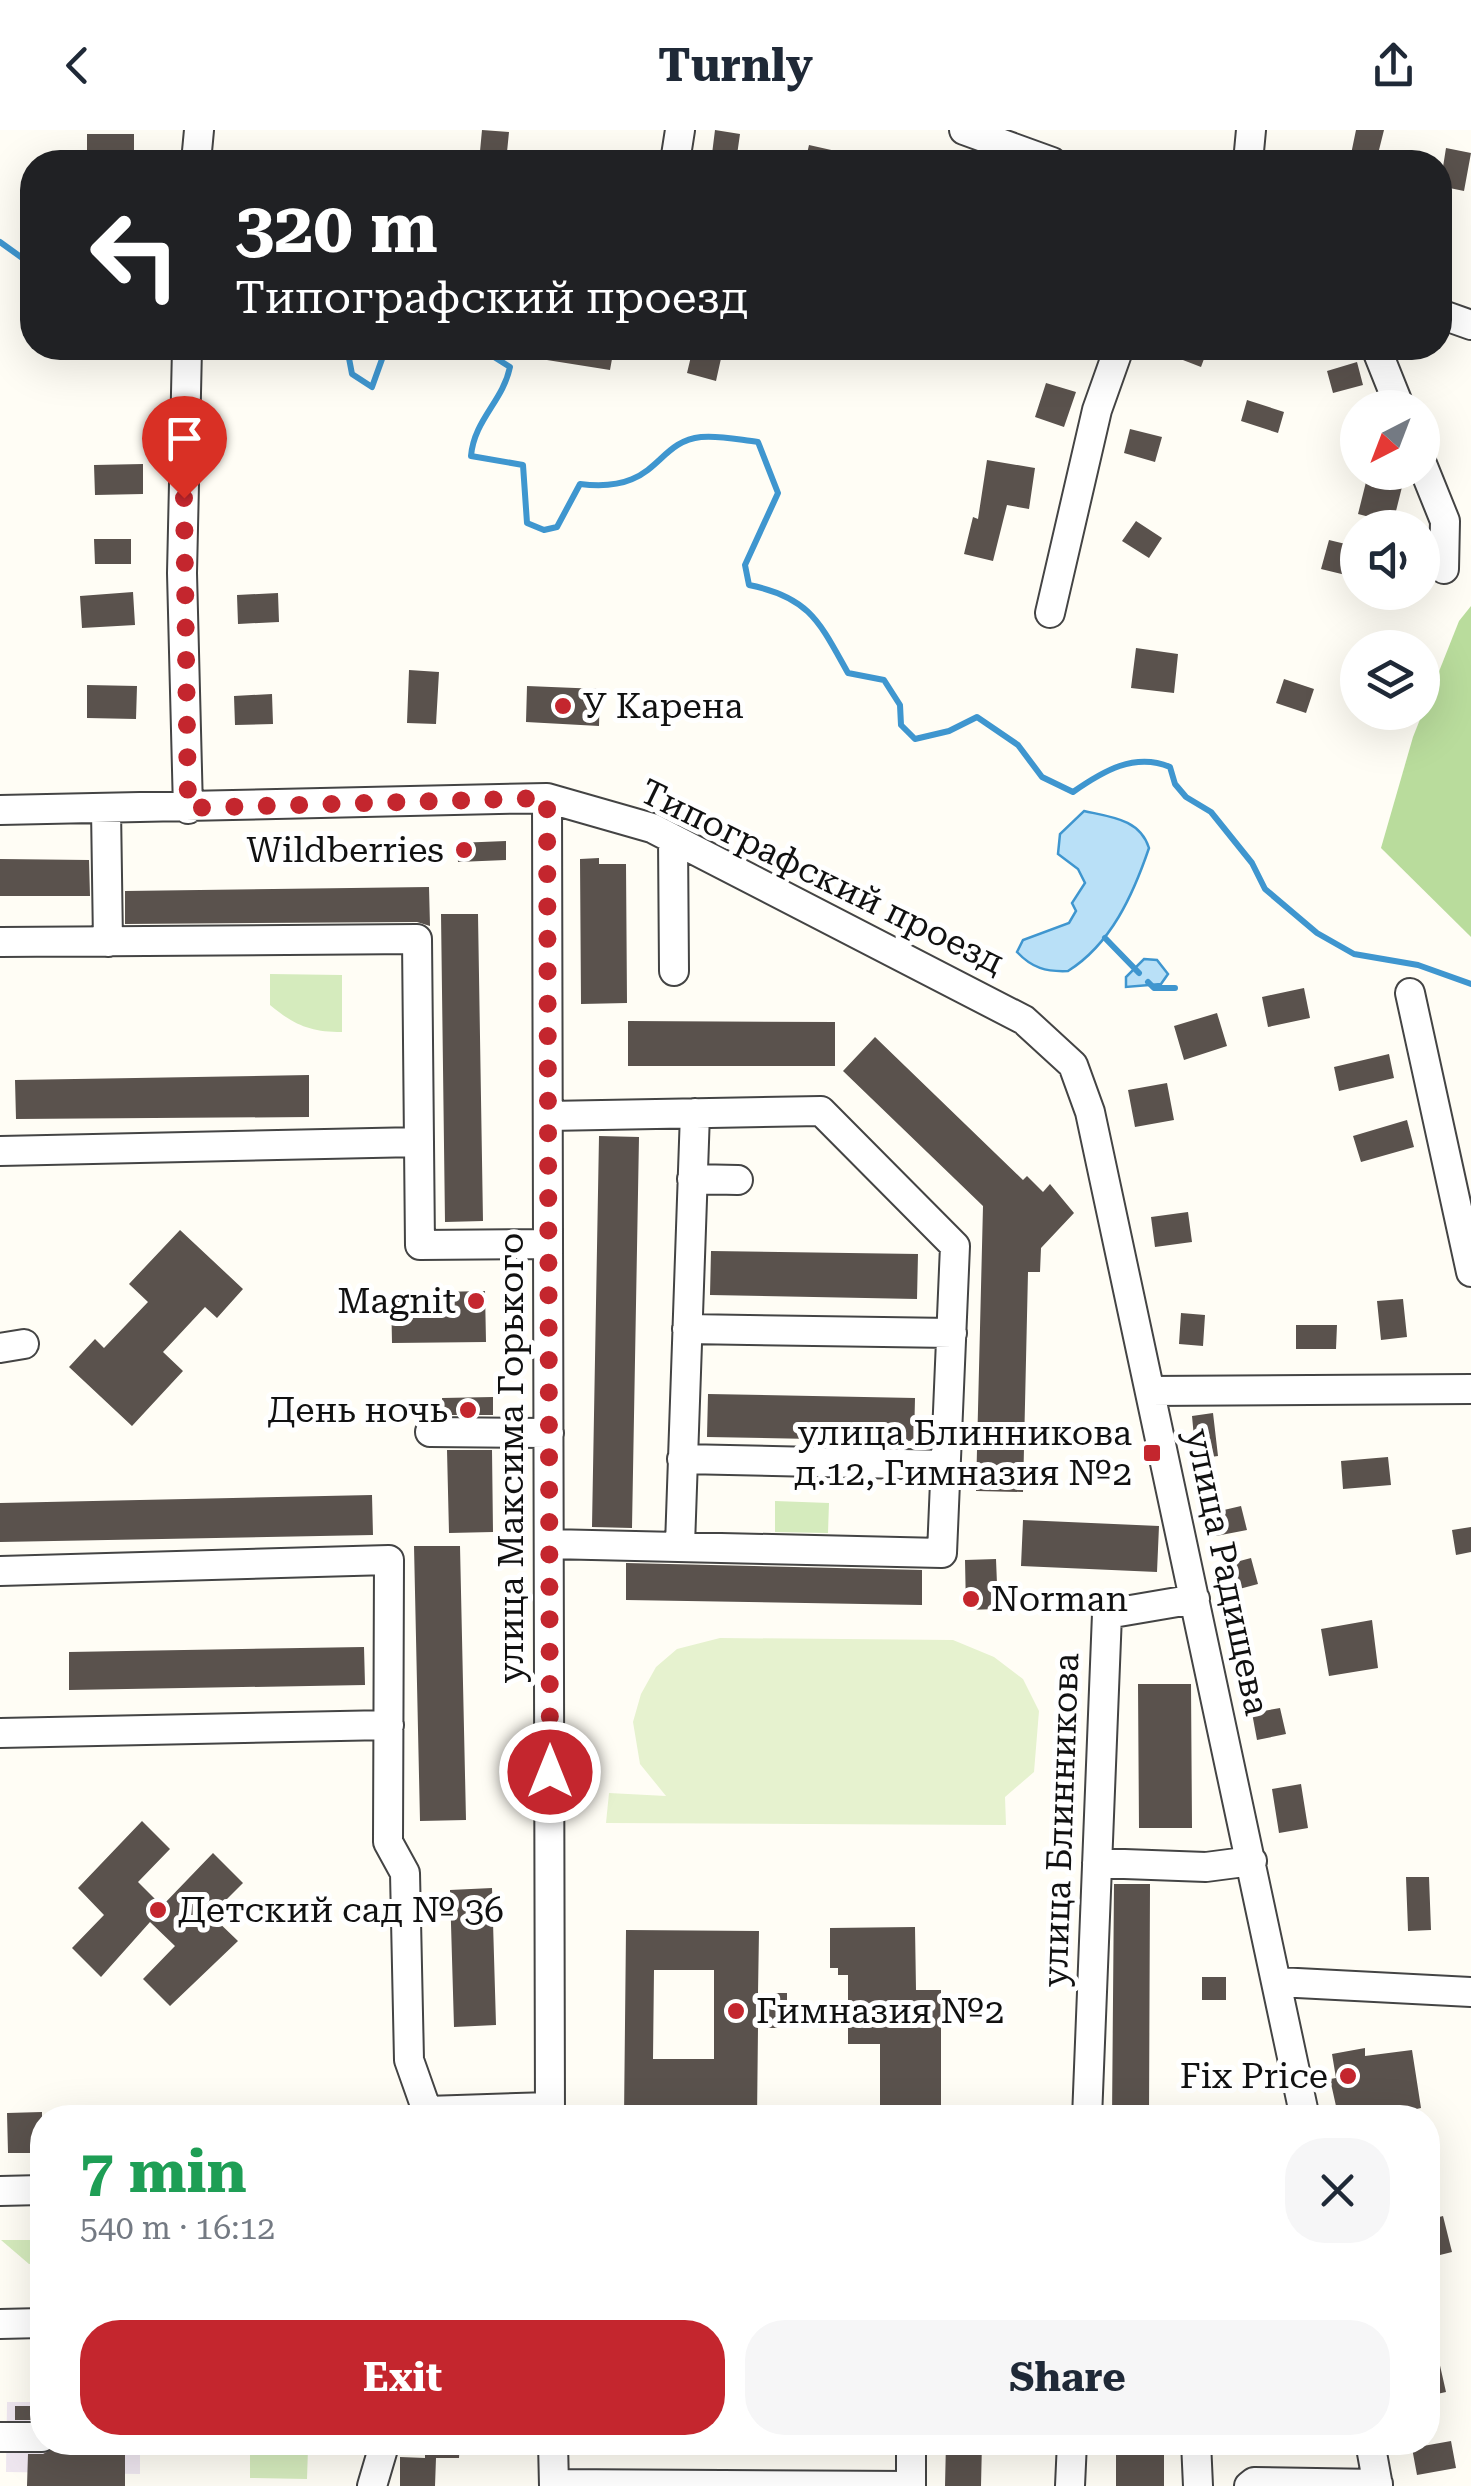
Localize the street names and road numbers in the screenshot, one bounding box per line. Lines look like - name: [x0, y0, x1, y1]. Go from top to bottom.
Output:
- street label: Типографский проезд: [634, 771, 1010, 983]
- street label: улица Максима Горького: [491, 1233, 532, 1683]
- street label: улица Радищева: [1177, 1425, 1277, 1719]
- street label: улица Блинникова: [1035, 1652, 1087, 1988]

